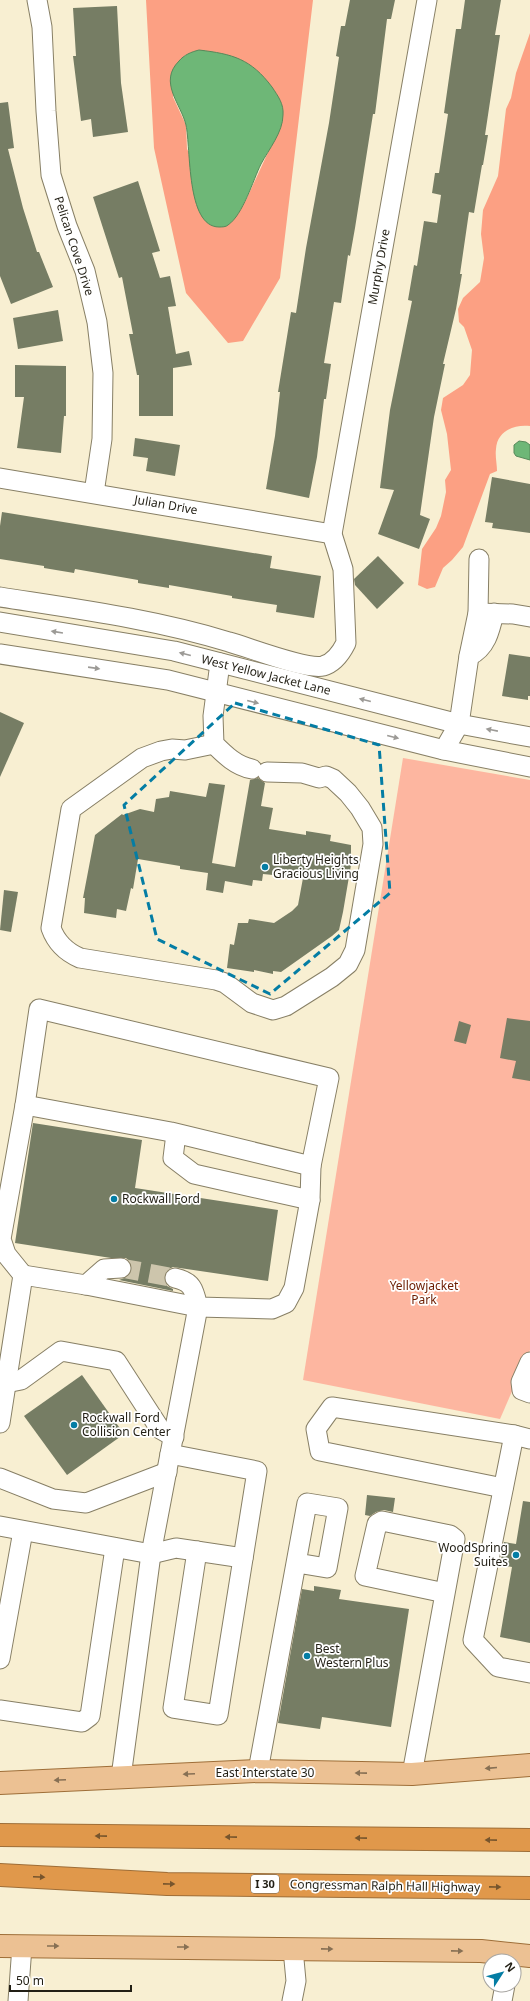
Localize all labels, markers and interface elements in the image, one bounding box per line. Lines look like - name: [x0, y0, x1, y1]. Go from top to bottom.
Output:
- street label: Pelican Cove Drive: [50, 194, 99, 298]
- street label: Murphy Drive: [363, 227, 394, 306]
- street label: Julian Drive: [132, 490, 199, 518]
- one-way arrow: [51, 629, 63, 635]
- street label: West Yellow Jacket Lane: [199, 650, 333, 699]
- one-way arrow: [179, 651, 191, 657]
- one-way arrow: [88, 665, 100, 671]
- one-way arrow: [359, 697, 371, 703]
- one-way arrow: [247, 699, 259, 705]
- one-way arrow: [486, 727, 498, 733]
- one-way arrow: [387, 734, 399, 740]
- place label: Liberty Heights Gracious Living: [273, 851, 359, 882]
- marker: Liberty Heights Gracious Living: [260, 862, 270, 872]
- place label: Rockwall Ford: [122, 1190, 200, 1207]
- marker: Rockwall Ford: [109, 1194, 119, 1204]
- park label: Yellowjacket Park: [390, 1277, 459, 1308]
- place label: Rockwall Ford Collision Center: [82, 1409, 171, 1440]
- marker: Rockwall Ford Collision Center: [69, 1420, 79, 1430]
- place label: WoodSpring Suites: [438, 1539, 508, 1570]
- marker: WoodSpring Suites: [511, 1550, 521, 1560]
- place label: Best Western Plus: [315, 1640, 389, 1671]
- marker: Best Western Plus: [302, 1651, 312, 1661]
- street label: East Interstate 30: [216, 1764, 315, 1781]
- one-way arrow: [485, 1765, 497, 1771]
- one-way arrow: [354, 1770, 367, 1776]
- one-way arrow: [183, 1771, 195, 1778]
- one-way arrow: [53, 1777, 66, 1783]
- one-way arrow: [94, 1833, 107, 1839]
- one-way arrow: [224, 1834, 237, 1840]
- one-way arrow: [354, 1835, 367, 1841]
- one-way arrow: [484, 1837, 497, 1843]
- one-way arrow: [33, 1873, 45, 1880]
- road number: I 30: [251, 1875, 279, 1893]
- street label: Congressman Ralph Hall Highway: [290, 1875, 481, 1896]
- one-way arrow: [163, 1880, 175, 1887]
- one-way arrow: [489, 1884, 502, 1890]
- one-way arrow: [47, 1943, 59, 1950]
- one-way arrow: [177, 1944, 190, 1950]
- one-way arrow: [321, 1946, 334, 1952]
- one-way arrow: [451, 1948, 464, 1954]
- north arrow: [482, 1953, 522, 1993]
- text: N: [502, 1959, 519, 1975]
- scale bar: [10, 1967, 131, 1993]
- text: 50 m: [16, 1972, 44, 1989]

